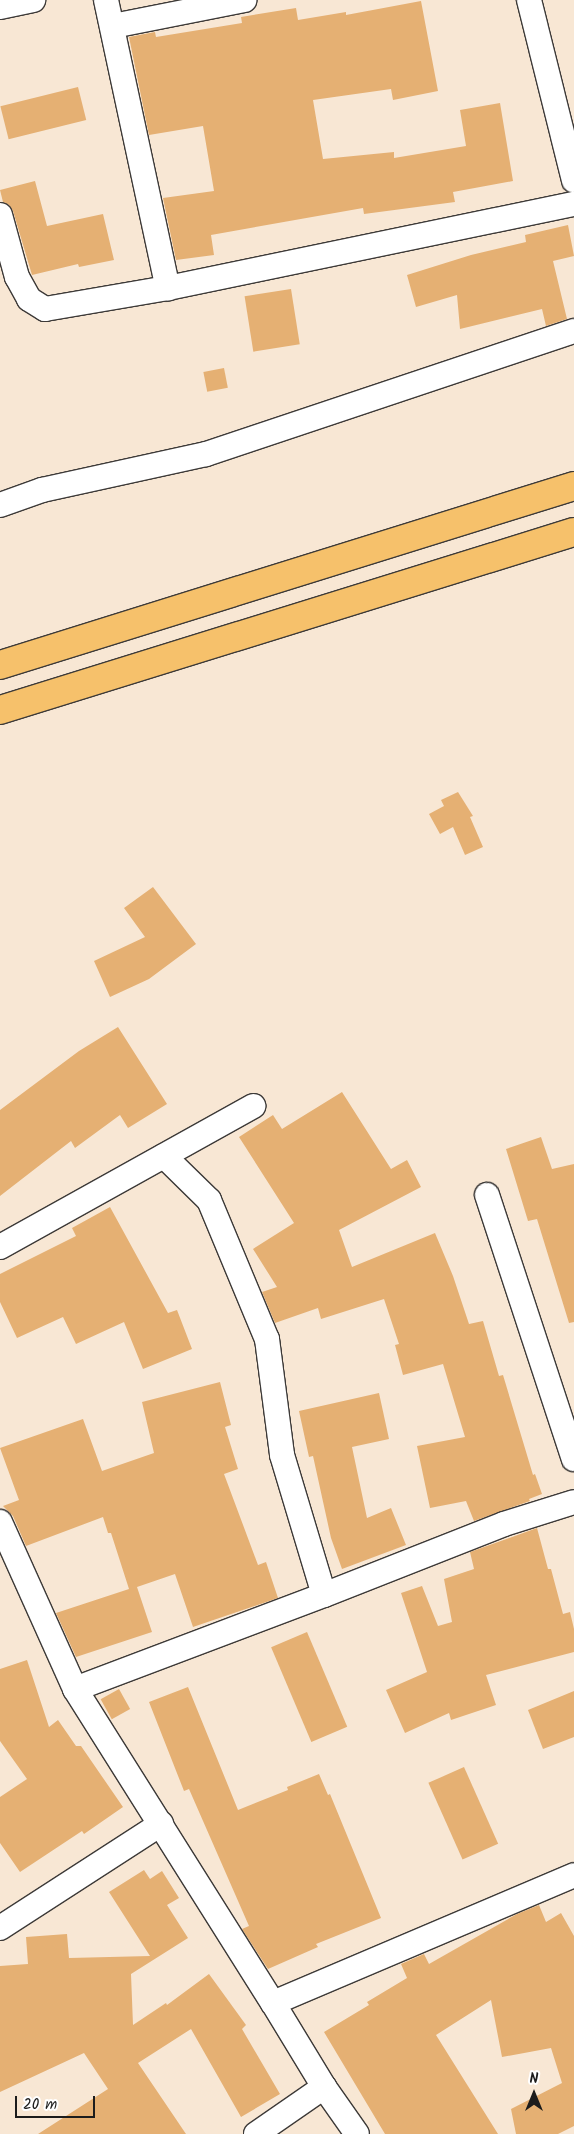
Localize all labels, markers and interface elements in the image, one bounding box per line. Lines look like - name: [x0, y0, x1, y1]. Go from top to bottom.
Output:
- text: N: [530, 2068, 538, 2090]
- north arrow: [509, 2069, 559, 2119]
- scale bar: [18, 2086, 98, 2118]
- text: 20 m: [23, 2093, 57, 2117]

